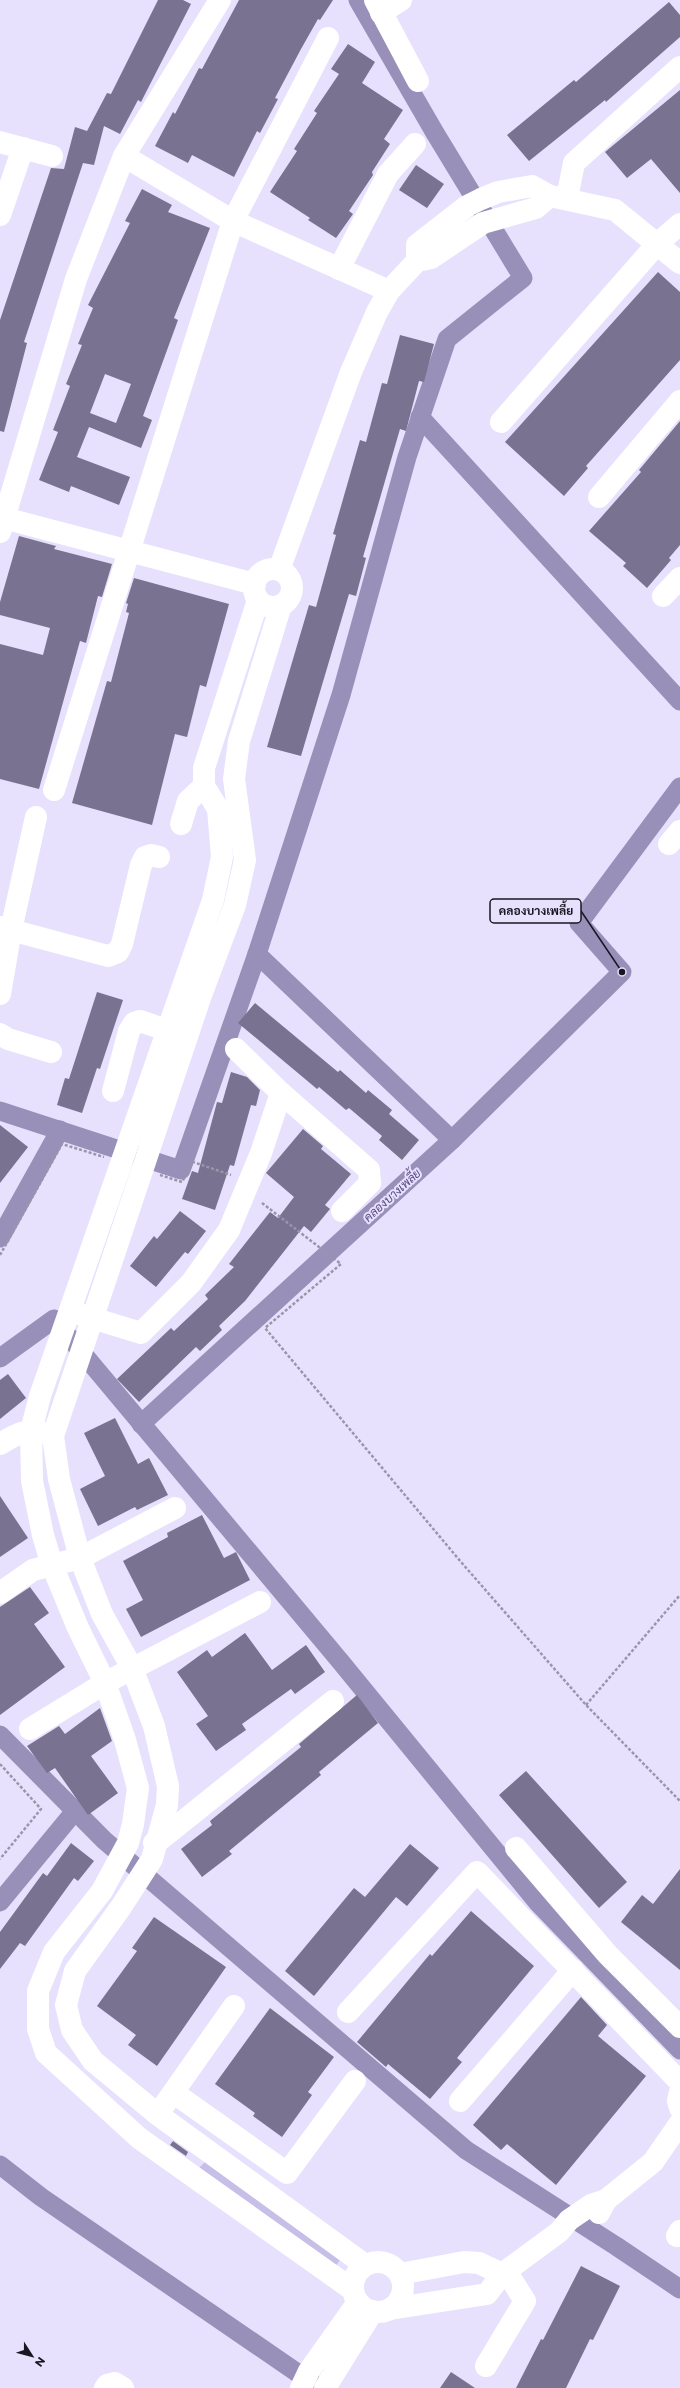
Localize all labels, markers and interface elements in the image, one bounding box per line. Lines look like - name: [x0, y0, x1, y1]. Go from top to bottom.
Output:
- callout: คลองบางเพลี้ย: [490, 899, 581, 923]
- text: คลองบางเพลี้ย: [499, 900, 573, 918]
- water label: คลองบางเพลี้ย: [358, 1163, 424, 1225]
- north arrow: [12, 2336, 52, 2376]
- text: N: [32, 2354, 48, 2370]

